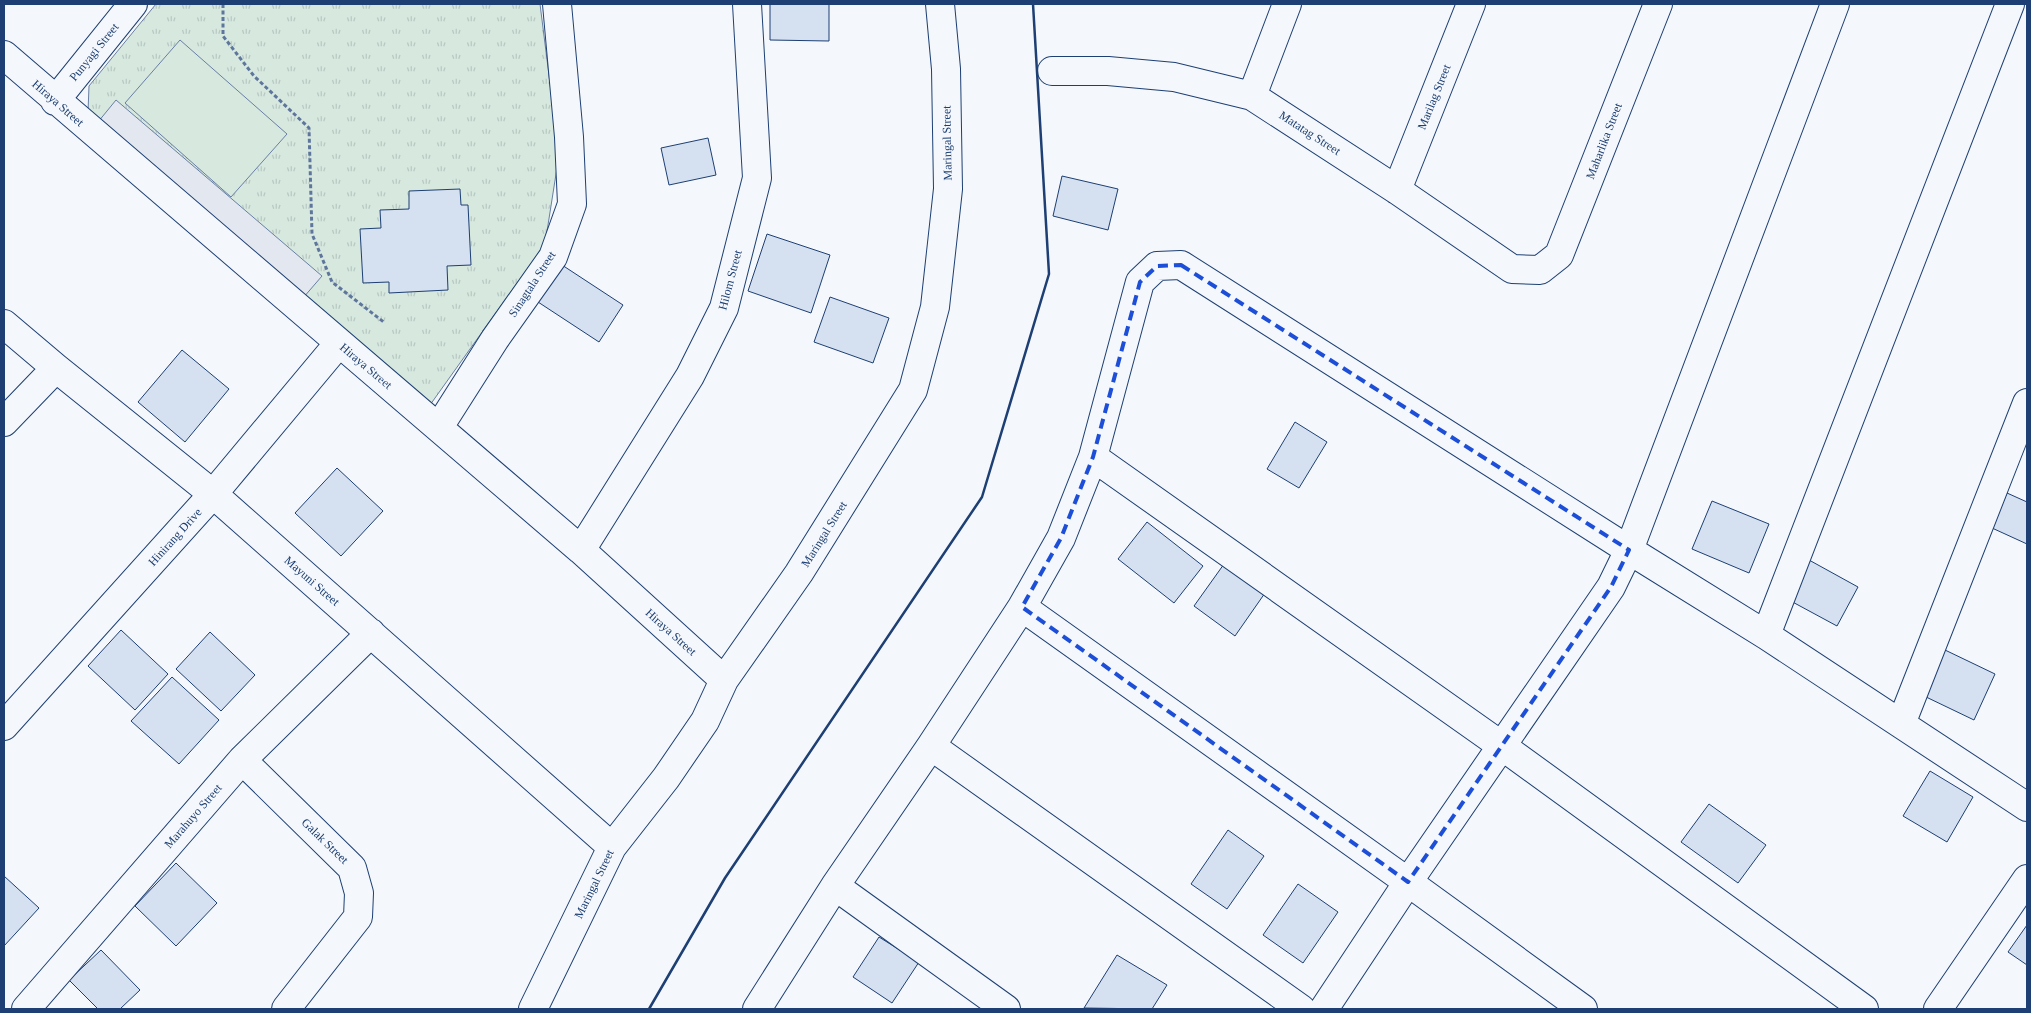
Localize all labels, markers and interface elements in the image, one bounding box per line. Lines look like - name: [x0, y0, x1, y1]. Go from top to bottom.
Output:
- street label: Punyagi Street: [66, 20, 122, 84]
- street label: Marilag Street: [1415, 62, 1454, 132]
- street label: Hiraya Street: [29, 77, 87, 130]
- street label: Maharlika Street: [1583, 100, 1625, 181]
- street label: Maringal Street: [939, 105, 955, 181]
- street label: Matatag Street: [1277, 108, 1344, 158]
- street label: Sinagtala Street: [506, 248, 559, 320]
- street label: Hilom Street: [715, 248, 745, 312]
- street label: Hiraya Street: [337, 340, 395, 392]
- street label: Maringal Street: [798, 498, 850, 570]
- street label: Hinirang Drive: [145, 505, 205, 569]
- street label: Mayuni Street: [282, 553, 343, 609]
- street label: Hiraya Street: [643, 606, 700, 659]
- street label: Marahuyo Street: [161, 781, 225, 851]
- street label: Galak Street: [299, 815, 352, 867]
- street label: Maringal Street: [571, 847, 617, 921]

